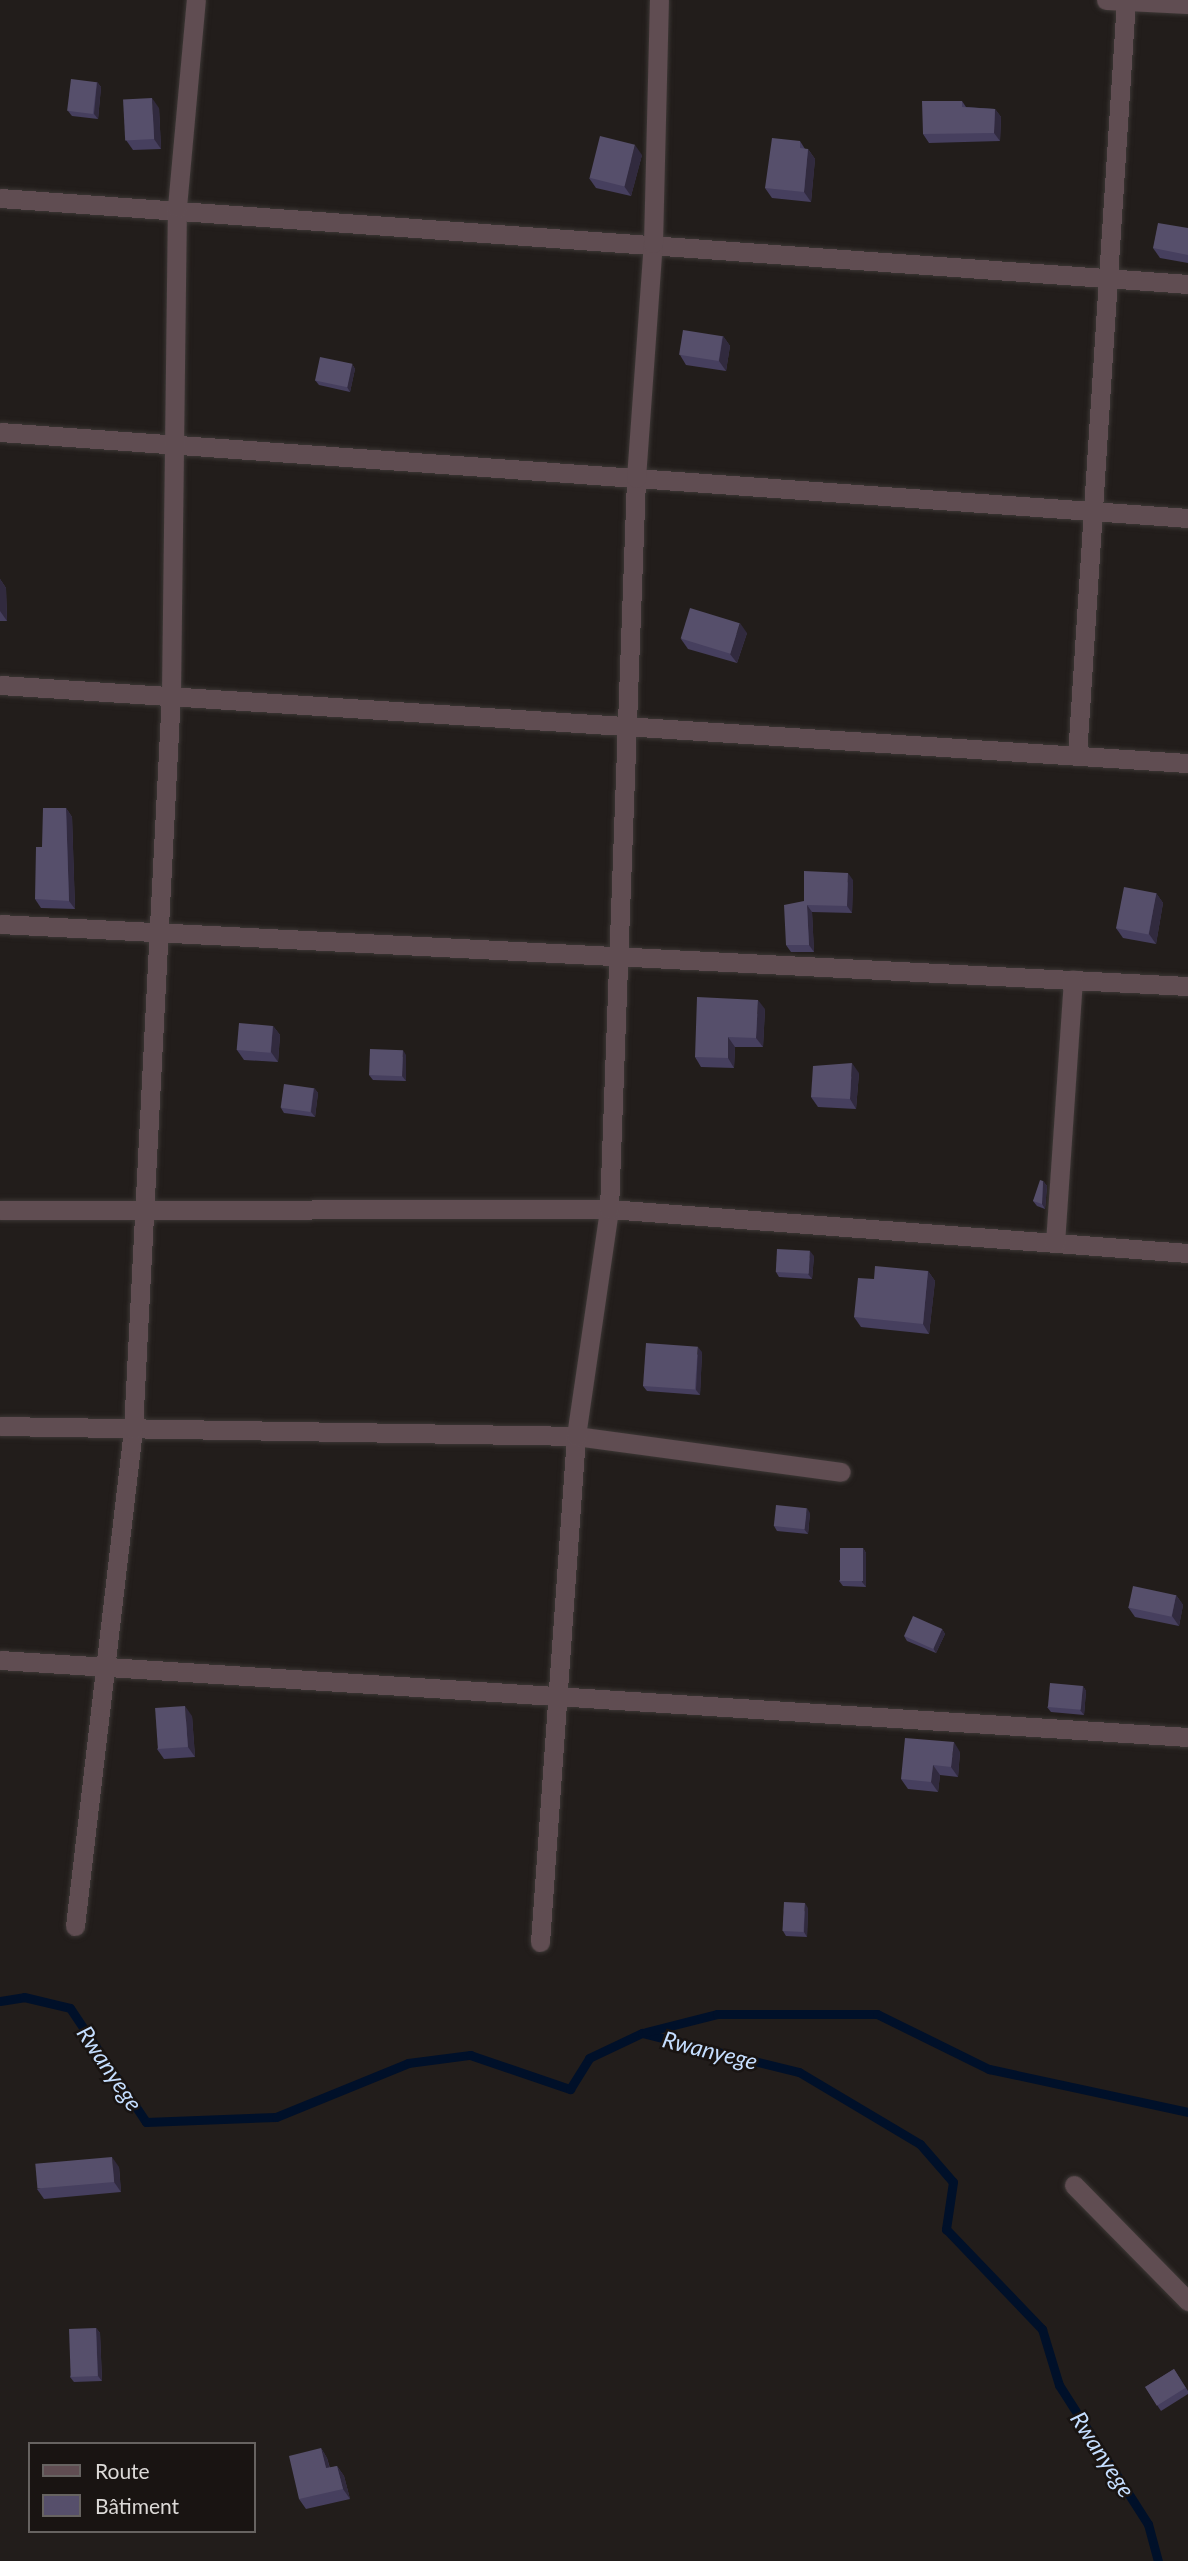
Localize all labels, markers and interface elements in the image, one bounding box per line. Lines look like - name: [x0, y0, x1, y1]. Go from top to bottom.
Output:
- water label: Rwanyege: [71, 2020, 149, 2116]
- water label: Rwanyege: [660, 2025, 760, 2075]
- water label: Rwanyege: [1065, 2406, 1141, 2502]
- legend: [28, 2442, 256, 2533]
- text: Route: [95, 2458, 150, 2483]
- text: Bâtiment: [95, 2493, 179, 2518]

